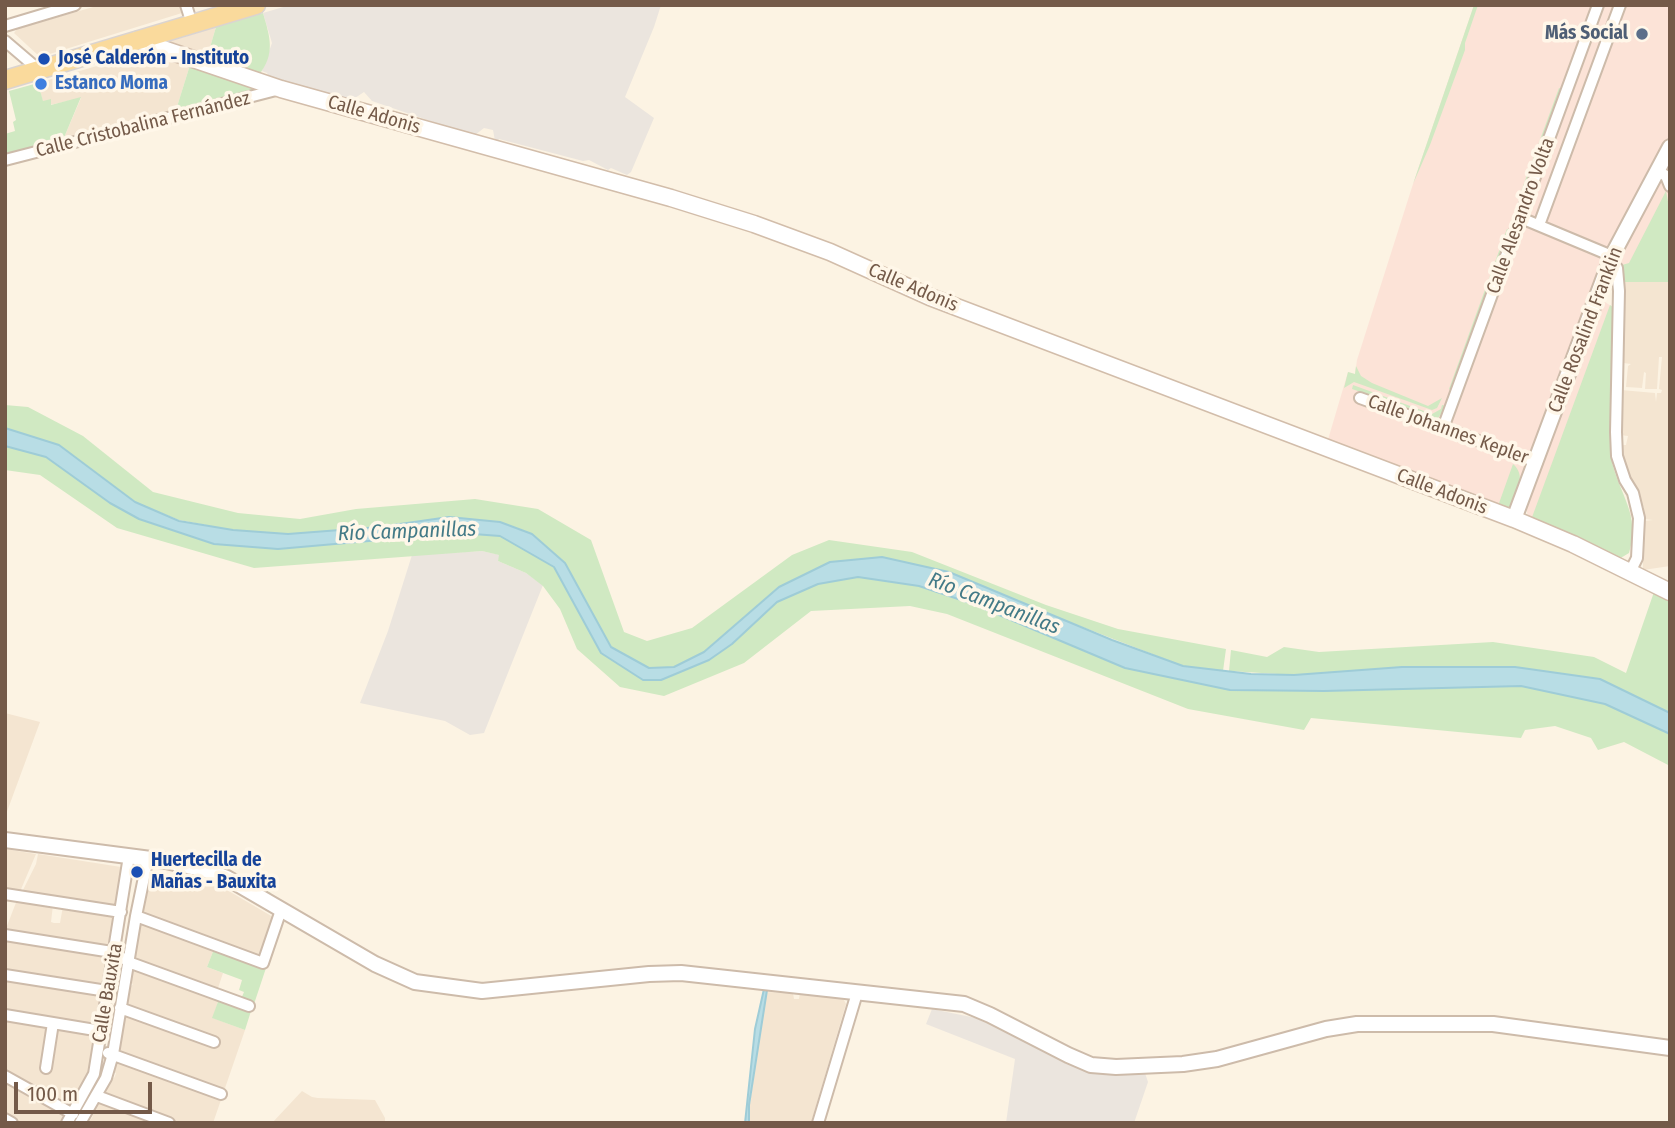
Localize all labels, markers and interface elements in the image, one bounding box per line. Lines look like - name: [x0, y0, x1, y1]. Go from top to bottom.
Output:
- place label: Más Social: [1545, 23, 1628, 45]
- marker: Más Social: [1634, 26, 1650, 42]
- place label: José Calderón - Instituto: [58, 48, 249, 70]
- marker: José Calderón - Instituto: [36, 51, 52, 67]
- place label: Estanco Moma: [55, 73, 168, 95]
- marker: Estanco Moma: [33, 76, 49, 92]
- street label: Calle Cristobalina Fernández: [34, 87, 252, 163]
- street label: Calle Adonis: [325, 91, 423, 139]
- street label: Calle Alesandro Volta: [1482, 135, 1560, 297]
- street label: Calle Rosalind Franklin: [1544, 244, 1628, 416]
- street label: Calle Adonis: [865, 259, 961, 317]
- street label: Calle Johannes Kepler: [1365, 390, 1531, 470]
- street label: Calle Adonis: [1393, 464, 1491, 520]
- water label: Río Campanillas: [337, 517, 477, 547]
- water label: Río Campanillas: [925, 567, 1063, 641]
- place label: Huertecilla de Mañas - Bauxita: [151, 850, 276, 894]
- marker: Huertecilla de Mañas - Bauxita: [129, 864, 145, 880]
- street label: Calle Bauxita: [88, 942, 128, 1044]
- scale bar: [18, 1068, 156, 1112]
- text: 100 m: [27, 1081, 78, 1107]

